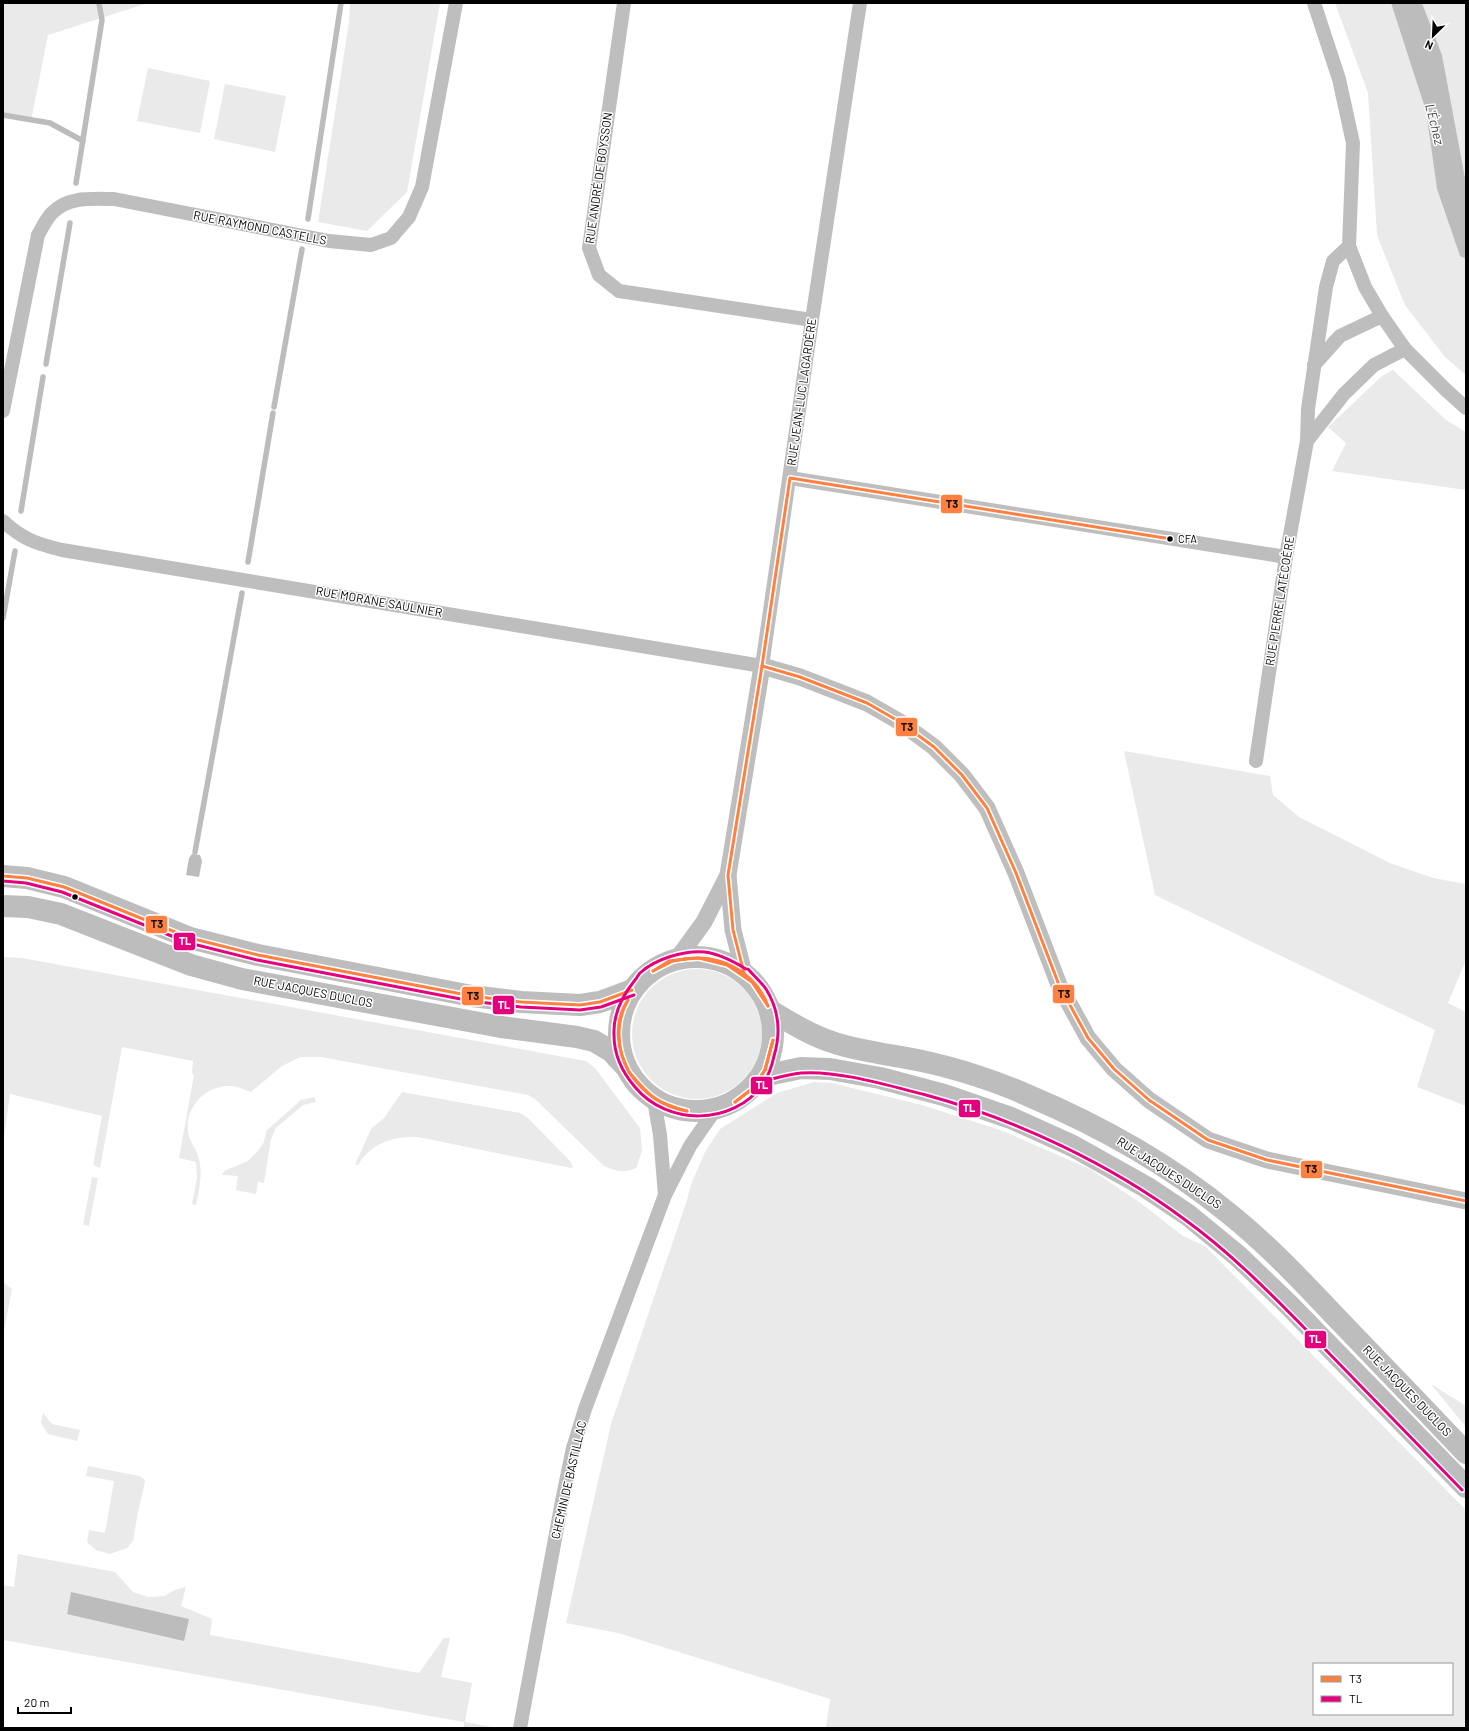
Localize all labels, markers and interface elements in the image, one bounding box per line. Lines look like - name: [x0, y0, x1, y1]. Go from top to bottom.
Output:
- north arrow: [1413, 16, 1453, 56]
- text: N: [1423, 38, 1435, 53]
- water label: L'Échez: [1422, 102, 1448, 146]
- street label: RUE ANDRÉ DE BOYSSON: [582, 111, 614, 244]
- street label: RUE RAYMOND CASTELLS: [192, 207, 328, 247]
- street label: RUE JEAN-LUC LAGARDÈRE: [784, 317, 818, 467]
- line badge: T3: [940, 494, 963, 514]
- text: T3: [946, 497, 958, 510]
- place label: CFA: [1178, 532, 1197, 545]
- marker: CFA: [1165, 534, 1175, 544]
- street label: RUE PIERRE LATÉCOÈRE: [1262, 535, 1296, 667]
- street label: RUE MORANE SAULNIER: [315, 583, 443, 619]
- line badge: T3: [895, 717, 918, 737]
- text: T3: [901, 720, 913, 733]
- unlabelled marker: [70, 892, 80, 902]
- line badge: T3: [145, 915, 168, 934]
- text: T3: [151, 917, 163, 930]
- line badge: TL: [173, 932, 196, 951]
- text: TL: [179, 934, 191, 947]
- street label: RUE JACQUES DUCLOS: [252, 973, 374, 1009]
- line badge: T3: [1052, 984, 1075, 1004]
- line badge: T3: [461, 986, 484, 1006]
- text: T3: [1058, 987, 1070, 1000]
- text: T3: [467, 989, 479, 1002]
- line badge: TL: [492, 995, 515, 1015]
- text: TL: [498, 998, 510, 1011]
- line badge: TL: [750, 1076, 773, 1095]
- text: TL: [756, 1078, 768, 1091]
- line badge: TL: [958, 1099, 981, 1118]
- text: TL: [963, 1101, 975, 1114]
- street label: RUE JACQUES DUCLOS: [1115, 1133, 1224, 1211]
- line badge: T3: [1300, 1160, 1323, 1179]
- text: T3: [1305, 1162, 1317, 1175]
- line badge: TL: [1304, 1330, 1327, 1349]
- text: TL: [1309, 1332, 1321, 1345]
- street label: RUE JACQUES DUCLOS: [1361, 1342, 1455, 1439]
- street label: CHEMIN DE BASTILLAC: [548, 1419, 588, 1540]
- legend: [1313, 1663, 1453, 1715]
- text: T3: [1349, 1671, 1362, 1685]
- scale bar: [18, 1689, 71, 1715]
- text: TL: [1349, 1691, 1363, 1705]
- text: 20 m: [24, 1695, 50, 1709]

